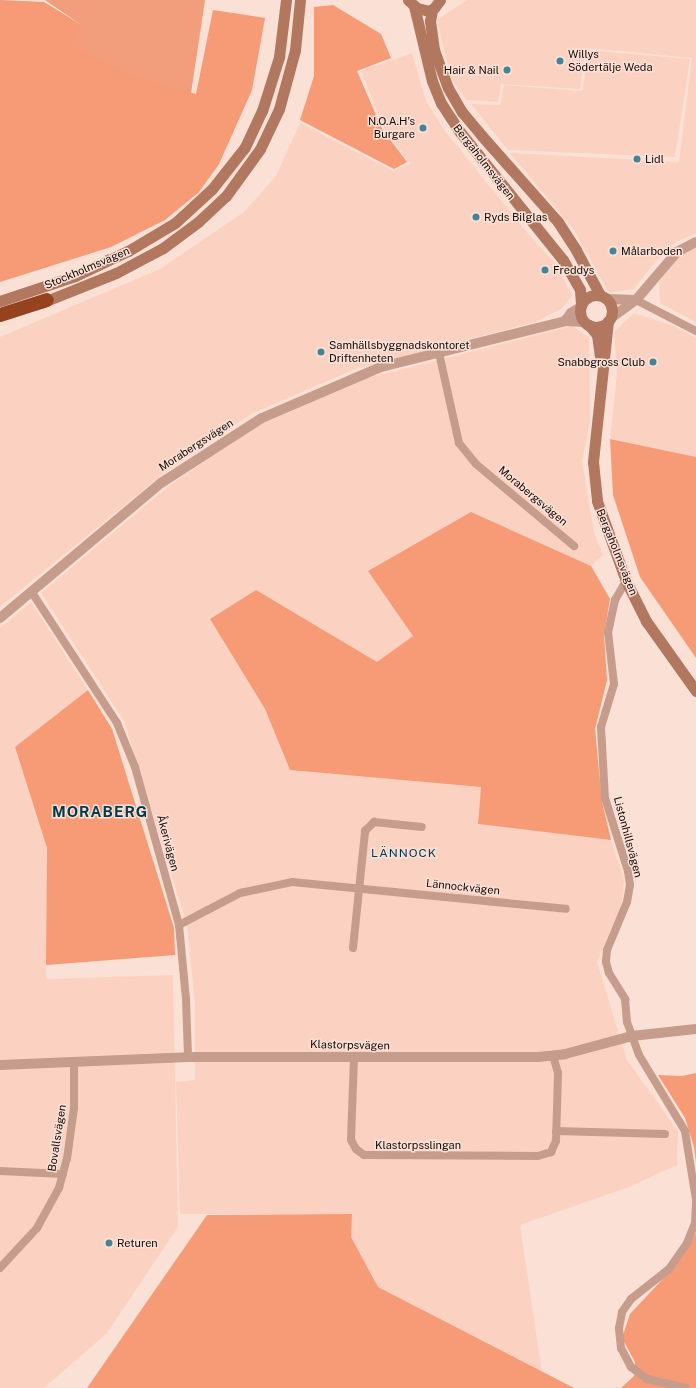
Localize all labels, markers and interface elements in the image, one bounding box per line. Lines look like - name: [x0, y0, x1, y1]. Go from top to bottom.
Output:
- place label: Willys Södertälje Weda: [568, 48, 653, 74]
- marker: Willys Södertälje Weda: [555, 56, 565, 66]
- place label: Hair & Nail: [444, 63, 499, 77]
- marker: Hair & Nail: [502, 65, 512, 75]
- place label: N.O.A.H’s Burgare: [368, 115, 415, 141]
- street label: Bergaholmsvägen: [450, 122, 518, 202]
- marker: N.O.A.H’s Burgare: [418, 123, 428, 133]
- place label: Lidl: [645, 152, 664, 166]
- marker: Lidl: [632, 154, 642, 164]
- place label: Ryds Bilglas: [484, 210, 547, 224]
- marker: Ryds Bilglas: [471, 212, 481, 222]
- street label: Stockholmsvägen: [42, 244, 132, 292]
- place label: Målarboden: [621, 244, 682, 258]
- marker: Målarboden: [608, 246, 618, 256]
- place label: Freddys: [553, 263, 594, 277]
- marker: Freddys: [540, 265, 550, 275]
- place label: Samhällsbyggnadskontoret Driftenheten: [329, 339, 470, 365]
- marker: Samhällsbyggnadskontoret Driftenheten: [316, 347, 326, 357]
- place label: Snabbgross Club: [557, 355, 645, 369]
- marker: Snabbgross Club: [648, 357, 658, 367]
- street label: Morabergsvägen: [156, 416, 236, 474]
- street label: Morabergsvägen: [496, 463, 570, 529]
- street label: Bergaholmsvägen: [594, 507, 640, 597]
- street label: Listonhillsvägen: [611, 795, 645, 879]
- district label: MORABERG: [52, 803, 148, 821]
- street label: Åkerivägen: [154, 813, 182, 873]
- district label: LÄNNOCK: [371, 847, 437, 861]
- street label: Lännockvägen: [425, 877, 501, 897]
- street label: Klastorpsvägen: [310, 1038, 390, 1052]
- street label: Bovallsvägen: [45, 1104, 69, 1172]
- street label: Klastorpsslingan: [375, 1138, 461, 1152]
- place label: Returen: [117, 1236, 158, 1250]
- marker: Returen: [104, 1238, 114, 1248]

